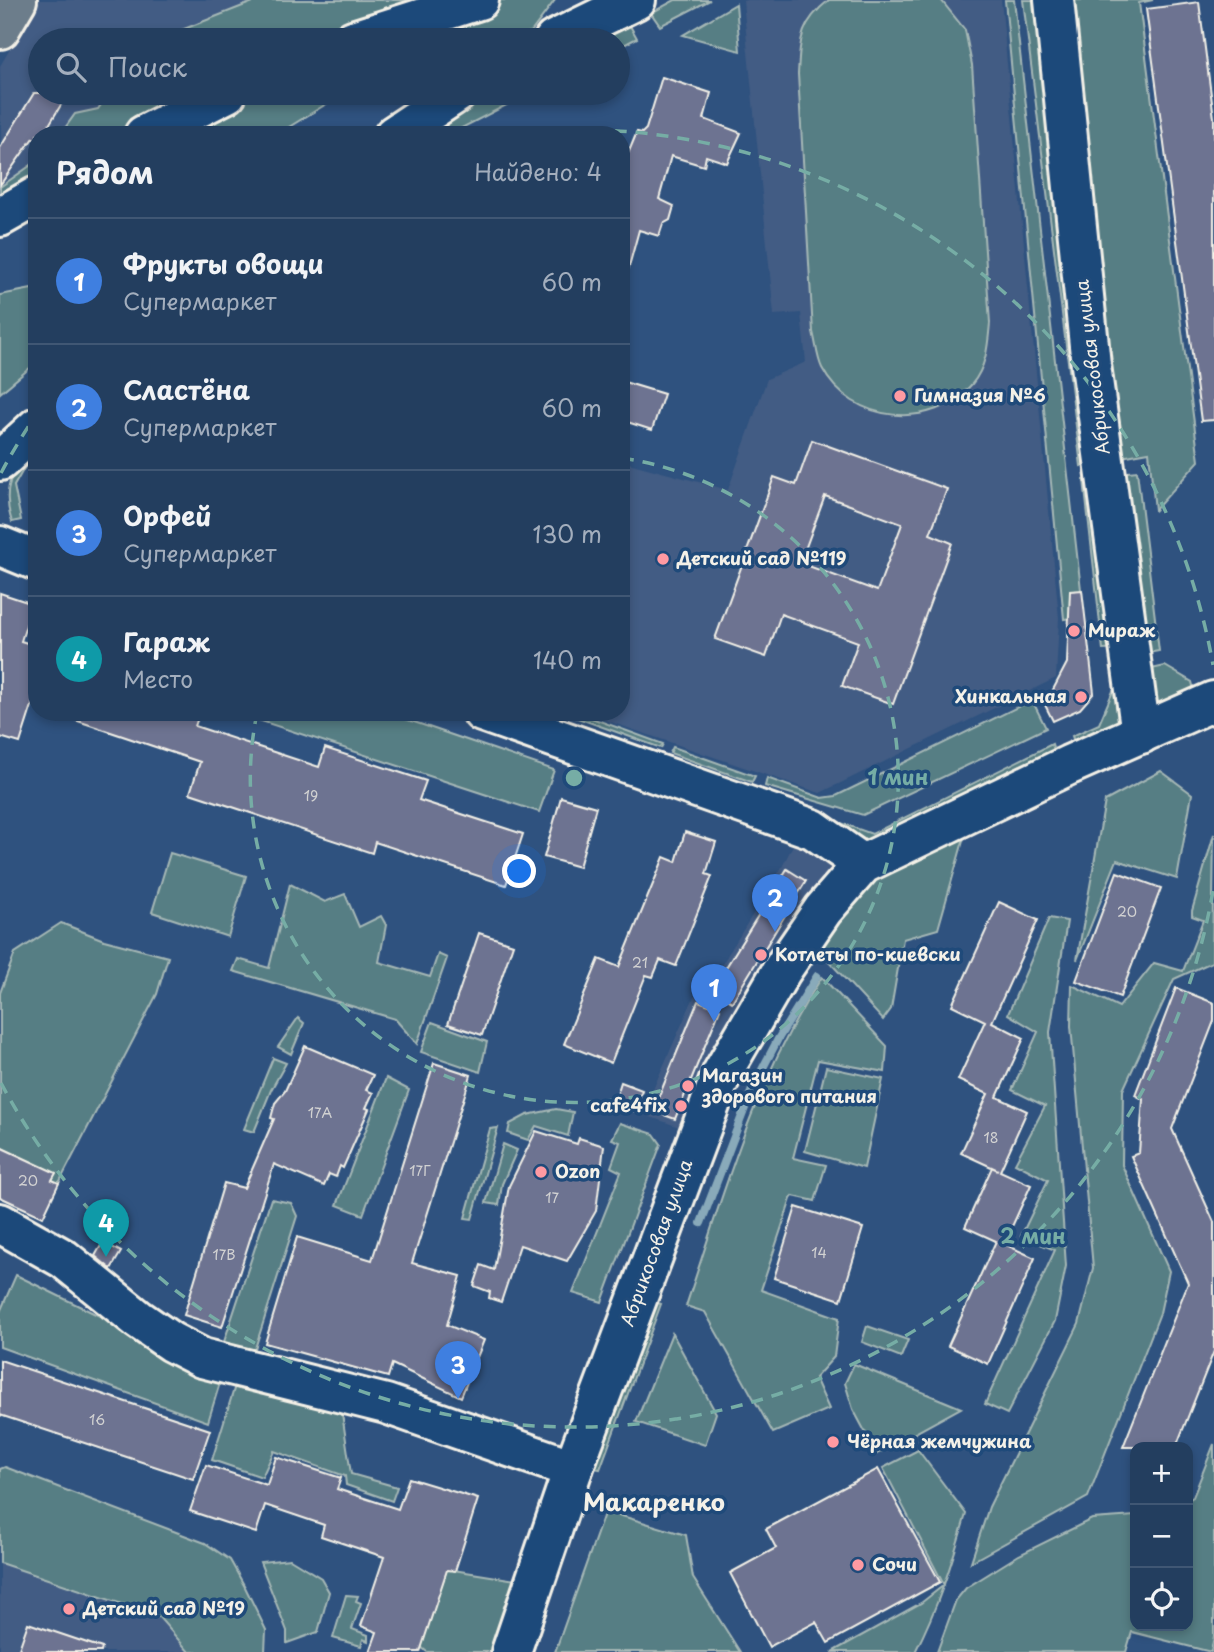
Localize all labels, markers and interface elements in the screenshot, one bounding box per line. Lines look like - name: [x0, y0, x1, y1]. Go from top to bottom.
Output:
- search box: [28, 28, 630, 105]
- text: Поиск: [108, 47, 187, 86]
- icon: search: [52, 48, 90, 86]
- text: Рядом: [56, 149, 154, 194]
- text: Найдено: 4: [474, 154, 602, 189]
- text: Фрукты овощи: [123, 244, 324, 283]
- text: 1: [74, 264, 85, 299]
- text: 60 m: [542, 264, 602, 299]
- street label: Абрикосовая улица: [1067, 278, 1116, 456]
- text: Супермаркет: [123, 283, 277, 318]
- text: Сластёна: [123, 370, 250, 409]
- place label: Гимназия №6: [914, 381, 1046, 408]
- marker: Гимназия №6: [892, 388, 908, 404]
- text: 2: [71, 390, 87, 425]
- text: 60 m: [542, 390, 602, 425]
- text: Супермаркет: [123, 409, 277, 444]
- text: Орфей: [123, 496, 212, 535]
- text: 3: [71, 516, 87, 551]
- text: 130 m: [532, 516, 602, 551]
- text: Супермаркет: [123, 535, 277, 570]
- place label: Детский сад №119: [676, 544, 847, 571]
- marker: Детский сад №119: [655, 551, 671, 567]
- place label: Мираж: [1088, 616, 1156, 643]
- text: Гараж: [123, 622, 210, 661]
- marker: Мираж: [1066, 623, 1082, 639]
- text: 4: [71, 642, 87, 677]
- text: 140 m: [533, 642, 602, 677]
- text: Место: [123, 661, 193, 696]
- place label: Хинкальная: [955, 682, 1067, 709]
- marker: Хинкальная: [1073, 689, 1089, 705]
- text: 1 мин: [868, 760, 928, 792]
- centre of rings: [562, 766, 586, 790]
- house number: 19: [304, 785, 318, 806]
- your location: [502, 854, 536, 888]
- pin: 2: [752, 874, 798, 932]
- house number: 20: [1117, 901, 1137, 922]
- place label: Котлеты по-киевски: [775, 940, 961, 967]
- marker: Котлеты по-киевски: [753, 947, 769, 963]
- house number: 21: [632, 952, 648, 973]
- pin: 1: [691, 964, 737, 1022]
- place label: Магазин здорового питания: [701, 1061, 877, 1109]
- marker: Магазин здорового питания: [680, 1078, 696, 1094]
- place label: cafe4fix: [590, 1091, 667, 1118]
- marker: cafe4fix: [673, 1098, 689, 1114]
- house number: 17А: [308, 1102, 333, 1123]
- house number: 18: [983, 1127, 999, 1148]
- street label: Абрикосовая улица: [613, 1155, 699, 1330]
- place label: Ozon: [555, 1157, 600, 1184]
- house number: 17Г: [409, 1160, 431, 1181]
- marker: Ozon: [533, 1164, 549, 1180]
- house number: 20: [18, 1170, 38, 1191]
- house number: 17: [545, 1187, 559, 1208]
- pin: 4: [83, 1199, 129, 1257]
- text: 2 мин: [1000, 1219, 1066, 1251]
- house number: 14: [811, 1242, 827, 1263]
- house number: 17В: [212, 1244, 236, 1265]
- pin: 3: [435, 1341, 481, 1399]
- house number: 16: [89, 1409, 105, 1430]
- place label: Чёрная жемчужина: [847, 1427, 1032, 1454]
- marker: Чёрная жемчужина: [825, 1434, 841, 1450]
- map controls: [1130, 1442, 1193, 1631]
- button: +: [1130, 1442, 1193, 1505]
- district label: Макаренко: [583, 1483, 725, 1519]
- button: −: [1130, 1505, 1193, 1568]
- place label: Сочи: [872, 1550, 917, 1577]
- marker: Сочи: [850, 1557, 866, 1573]
- button: locate: [1130, 1568, 1193, 1631]
- place label: Детский сад №19: [82, 1594, 245, 1621]
- marker: Детский сад №19: [61, 1601, 77, 1617]

